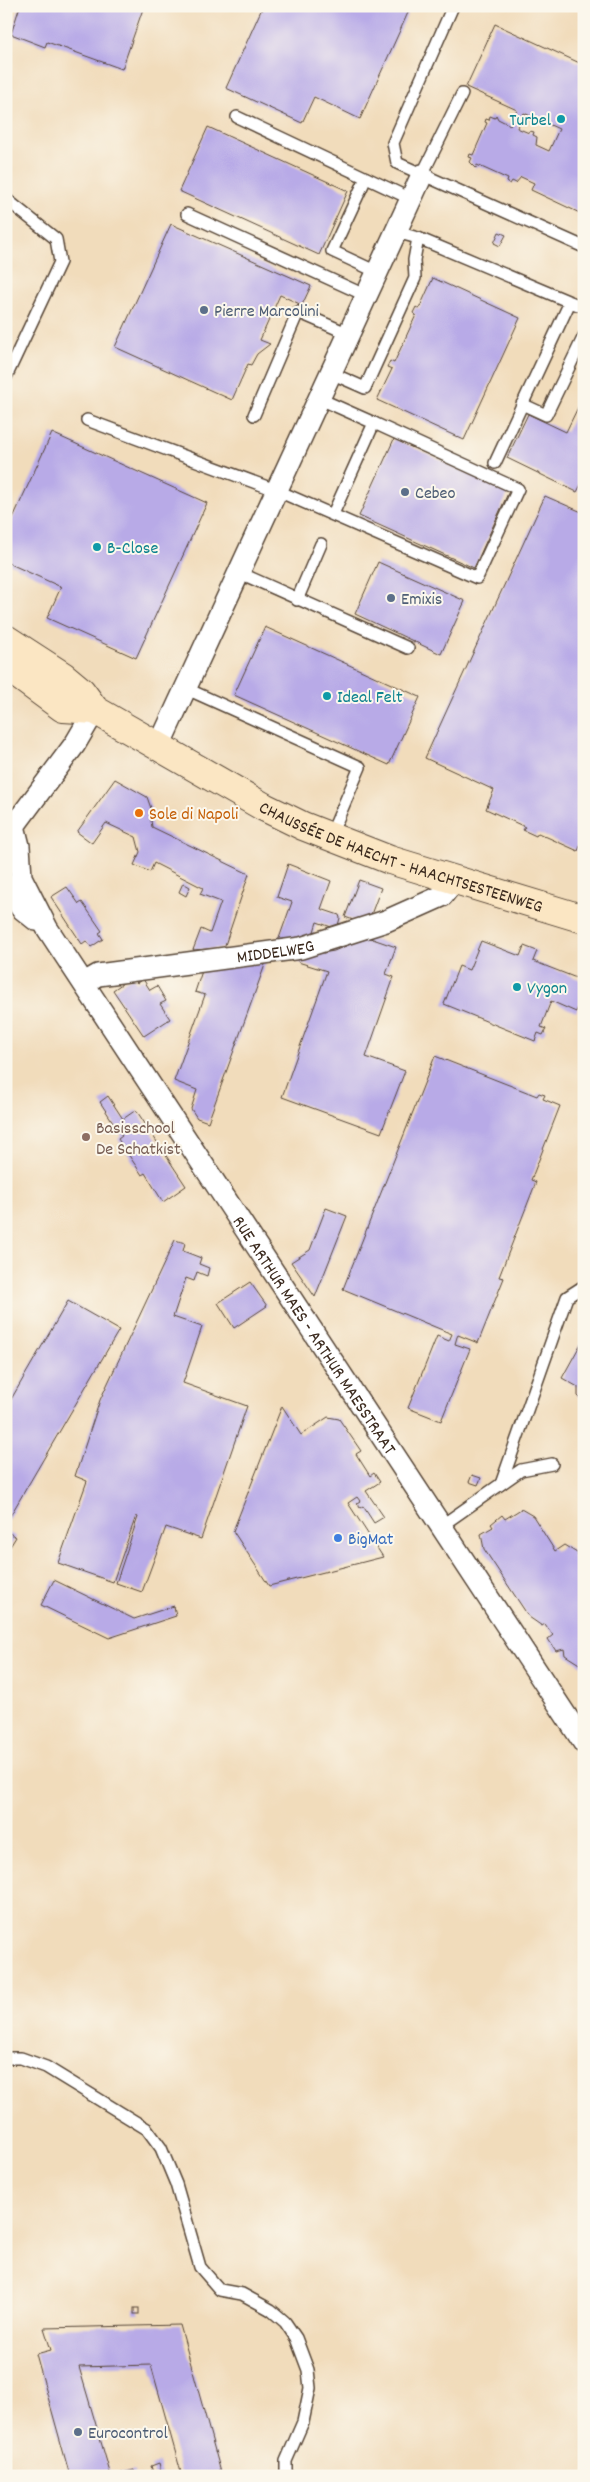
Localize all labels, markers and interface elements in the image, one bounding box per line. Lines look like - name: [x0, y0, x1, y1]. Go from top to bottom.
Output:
- place label: Turbel: [509, 109, 552, 134]
- marker: Turbel: [555, 113, 567, 125]
- place label: Pierre Marcolini: [214, 300, 319, 325]
- marker: Pierre Marcolini: [198, 304, 210, 316]
- place label: Cebeo: [415, 482, 456, 507]
- marker: Cebeo: [399, 486, 411, 498]
- place label: B-Close: [107, 537, 158, 562]
- marker: B-Close: [91, 541, 103, 553]
- place label: Emixis: [401, 588, 442, 613]
- marker: Emixis: [385, 592, 397, 604]
- place label: Ideal Felt: [337, 686, 403, 711]
- marker: Ideal Felt: [321, 690, 333, 702]
- street label: CHAUSSÉE DE HAECHT - HAACHTSESTEENWEG: [254, 796, 545, 921]
- place label: Sole di Napoli: [149, 803, 238, 828]
- marker: Sole di Napoli: [133, 807, 145, 819]
- street label: MIDDELWEG: [235, 935, 318, 971]
- place label: Vygon: [527, 977, 567, 1002]
- marker: Vygon: [511, 981, 523, 993]
- place label: Basisschool De Schatkist: [96, 1117, 181, 1163]
- marker: Basisschool De Schatkist: [80, 1131, 92, 1143]
- street label: RUE ARTHUR MAES - ARTHUR MAESSTRAAT: [225, 1212, 401, 1460]
- place label: BigMat: [348, 1528, 394, 1553]
- marker: BigMat: [332, 1532, 344, 1544]
- place label: Eurocontrol: [88, 2422, 169, 2447]
- marker: Eurocontrol: [72, 2426, 84, 2438]

